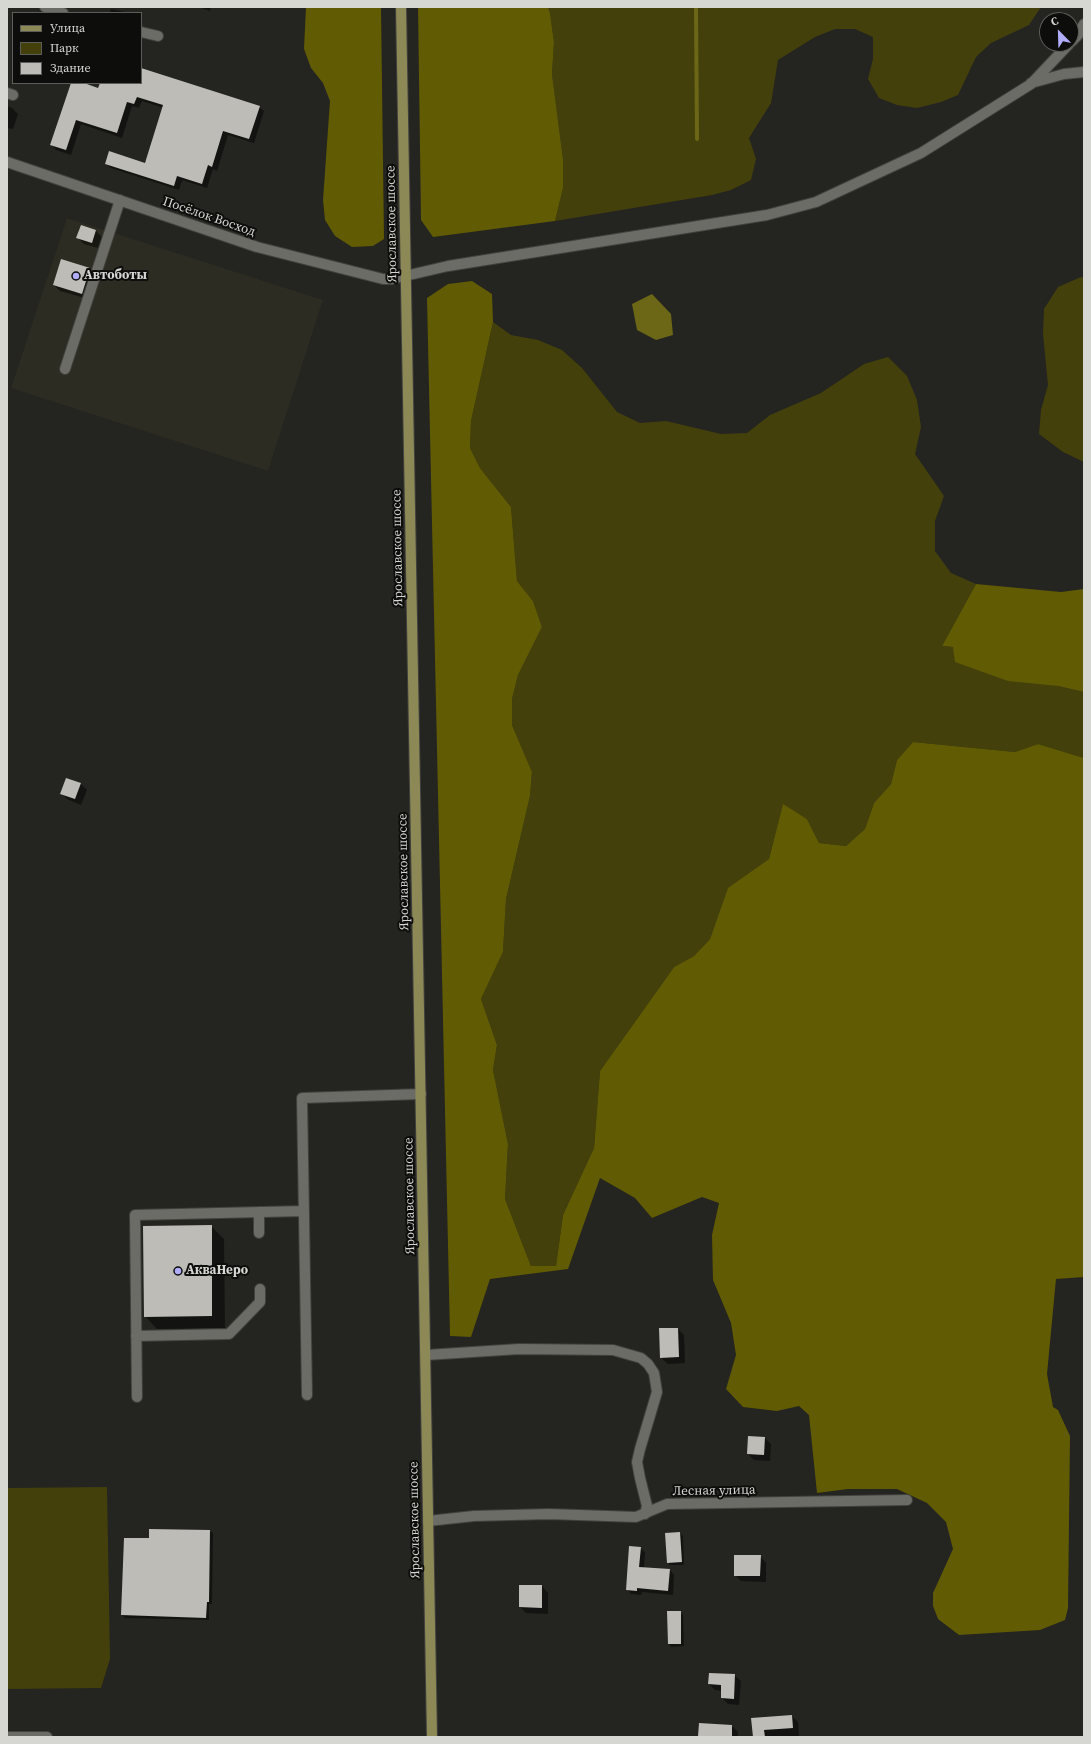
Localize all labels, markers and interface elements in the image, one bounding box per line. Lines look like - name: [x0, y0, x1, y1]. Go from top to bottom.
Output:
- legend: [12, 12, 142, 84]
- north arrow: [1039, 12, 1079, 52]
- text: С: [1048, 13, 1061, 30]
- text: Улица: [50, 20, 85, 36]
- text: Парк: [50, 40, 79, 56]
- text: Здание: [50, 60, 91, 76]
- street label: Ярославское шоссе: [383, 165, 401, 283]
- street label: Посёлок Восход: [161, 194, 257, 240]
- place label: Автоботы: [84, 268, 147, 284]
- marker: Автоботы: [71, 271, 81, 281]
- street label: Ярославское шоссе: [389, 489, 407, 607]
- street label: Ярославское шоссе: [395, 813, 413, 931]
- street label: Ярославское шоссе: [401, 1137, 419, 1255]
- place label: АкваНеро: [186, 1263, 248, 1279]
- marker: АкваНеро: [173, 1266, 183, 1276]
- street label: Ярославское шоссе: [406, 1461, 424, 1579]
- street label: Лесная улица: [672, 1482, 756, 1500]

